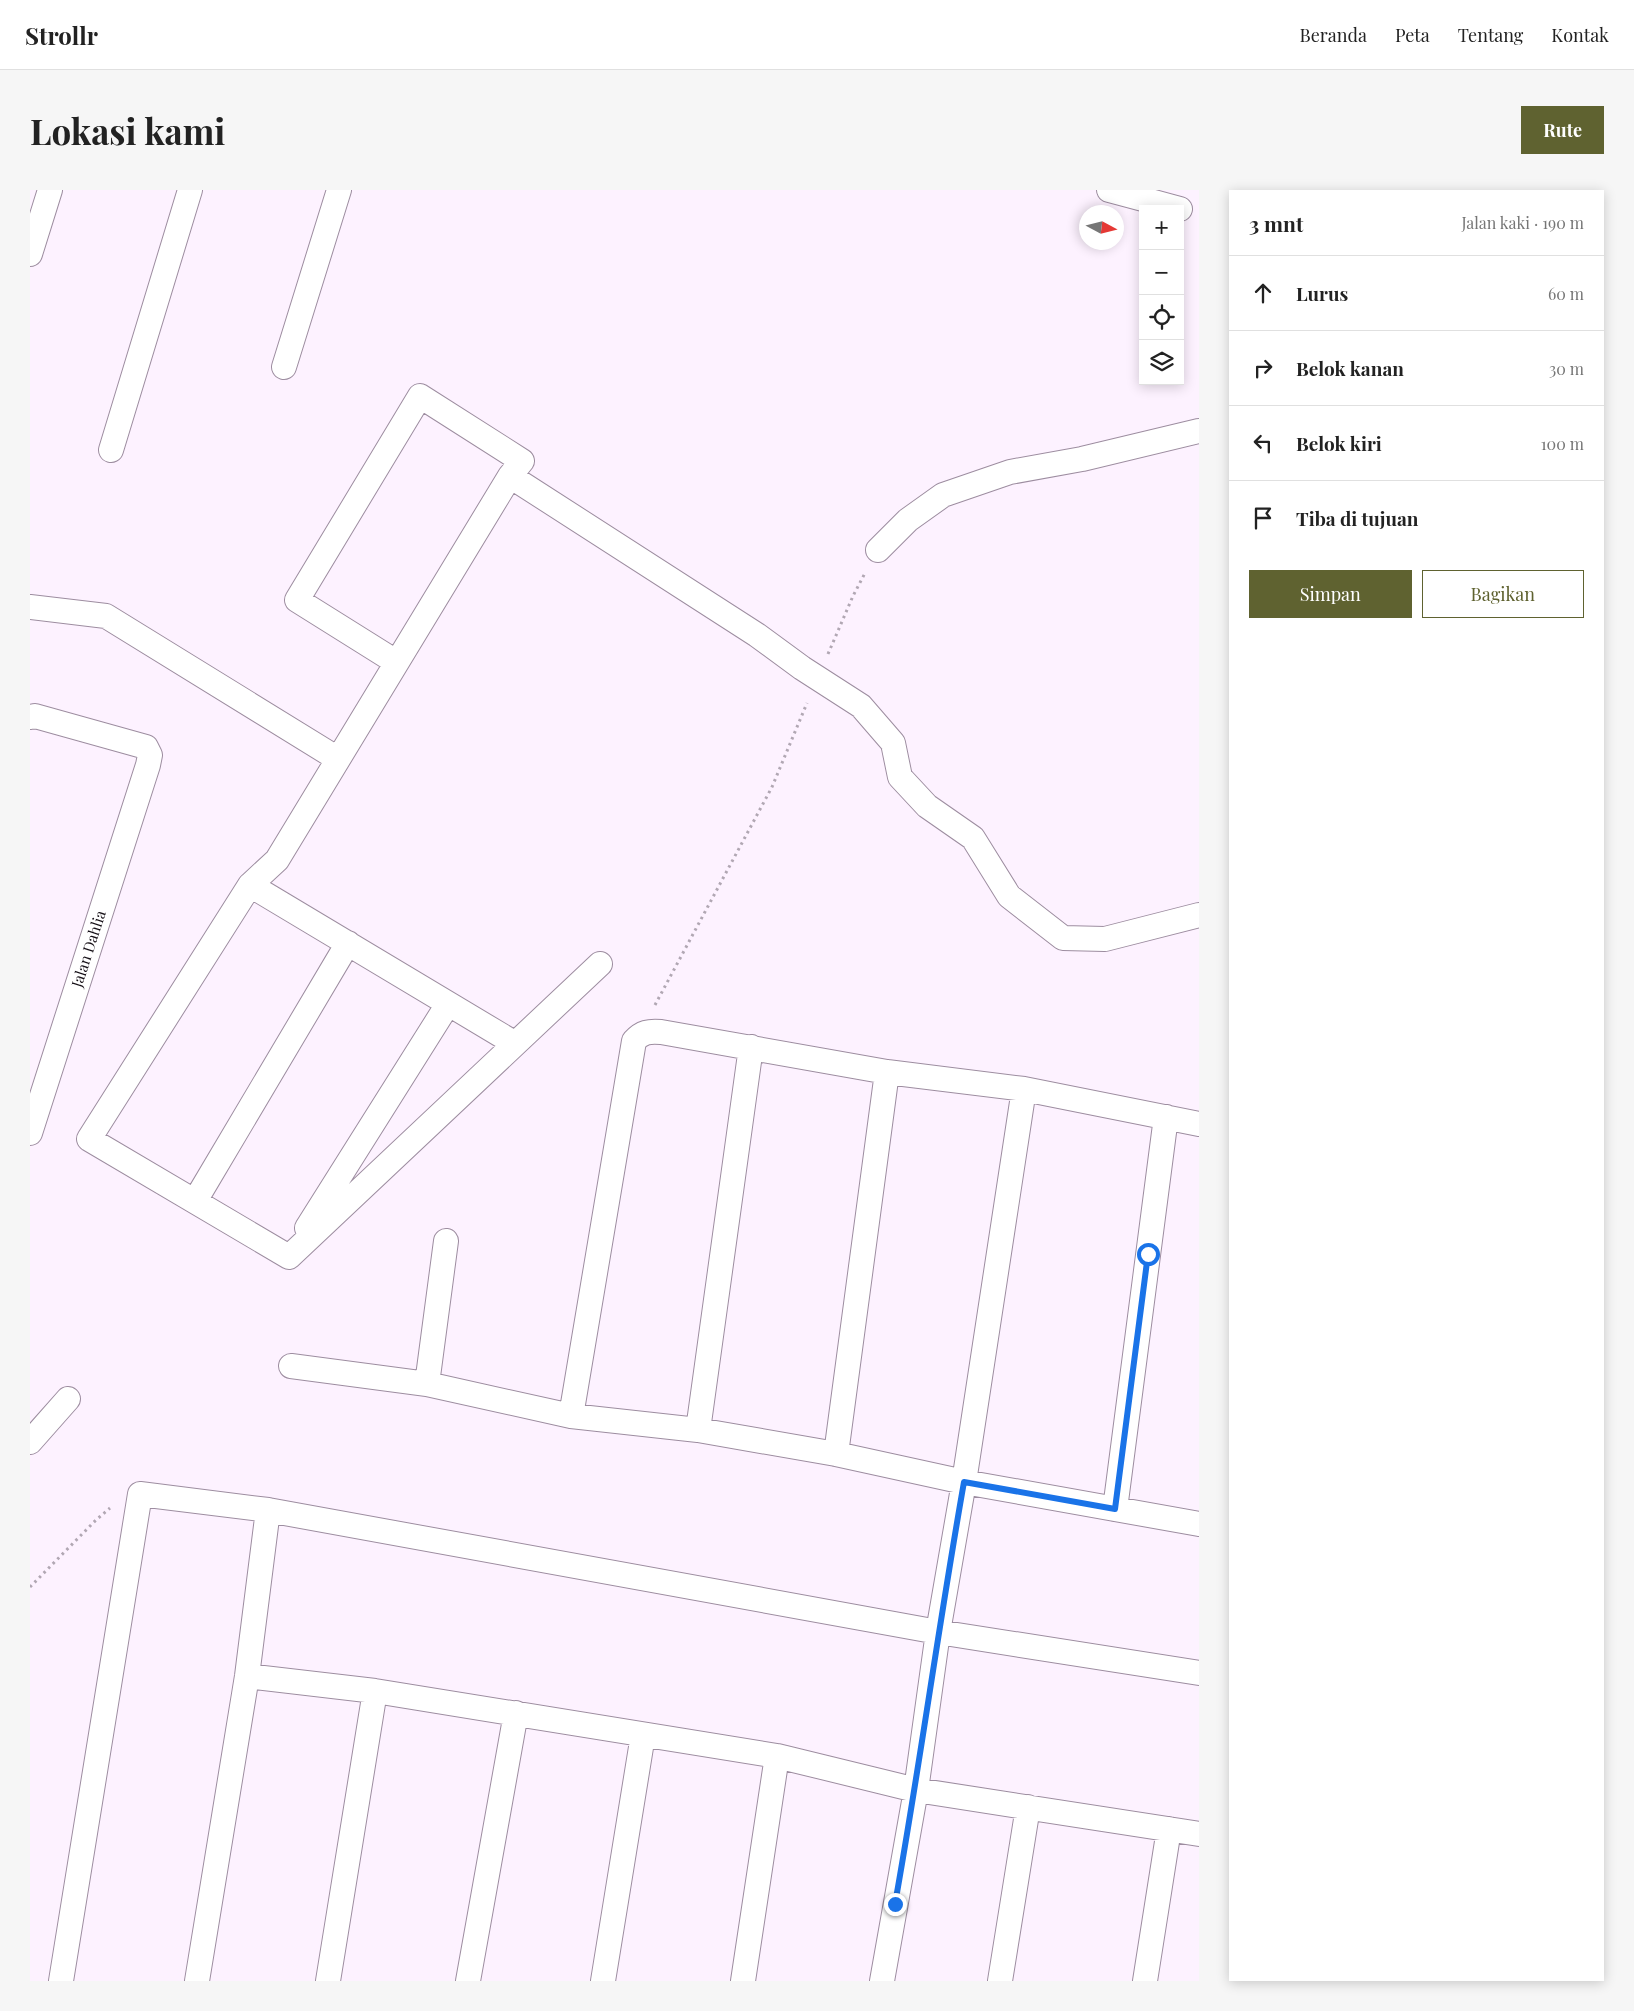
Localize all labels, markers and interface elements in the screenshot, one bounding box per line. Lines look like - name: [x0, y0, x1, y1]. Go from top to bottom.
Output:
- text: Strollr: [25, 19, 98, 51]
- text: Beranda: [1299, 23, 1367, 47]
- text: Peta: [1395, 23, 1430, 47]
- text: Tentang: [1458, 23, 1523, 47]
- text: Kontak: [1551, 23, 1609, 47]
- button: Rute: [1521, 106, 1604, 154]
- text: Lokasi kami: [30, 107, 225, 154]
- north arrow: [1079, 205, 1124, 250]
- map controls: [1139, 205, 1184, 385]
- button: +: [1139, 205, 1184, 250]
- text: 3 mnt: [1249, 209, 1303, 237]
- text: Jalan kaki · 190 m: [1461, 212, 1584, 233]
- button: −: [1139, 250, 1184, 295]
- icon: ahead: [1249, 279, 1277, 307]
- text: Lurus: [1296, 280, 1348, 306]
- text: 60 m: [1548, 283, 1584, 304]
- button: locate: [1139, 295, 1184, 340]
- button: layers: [1139, 340, 1184, 385]
- icon: right: [1249, 354, 1277, 382]
- text: Belok kanan: [1296, 355, 1404, 381]
- text: 30 m: [1549, 358, 1584, 379]
- icon: left: [1249, 429, 1277, 457]
- text: Belok kiri: [1296, 430, 1382, 456]
- text: 100 m: [1541, 433, 1584, 454]
- icon: arrive: [1249, 504, 1277, 532]
- text: Tiba di tujuan: [1296, 505, 1418, 531]
- button: Simpan: [1249, 570, 1412, 618]
- button: Bagikan: [1422, 570, 1584, 618]
- street label: Jalan Dahlia: [66, 907, 110, 991]
- route start: [1137, 1243, 1160, 1266]
- route end: [884, 1893, 907, 1916]

